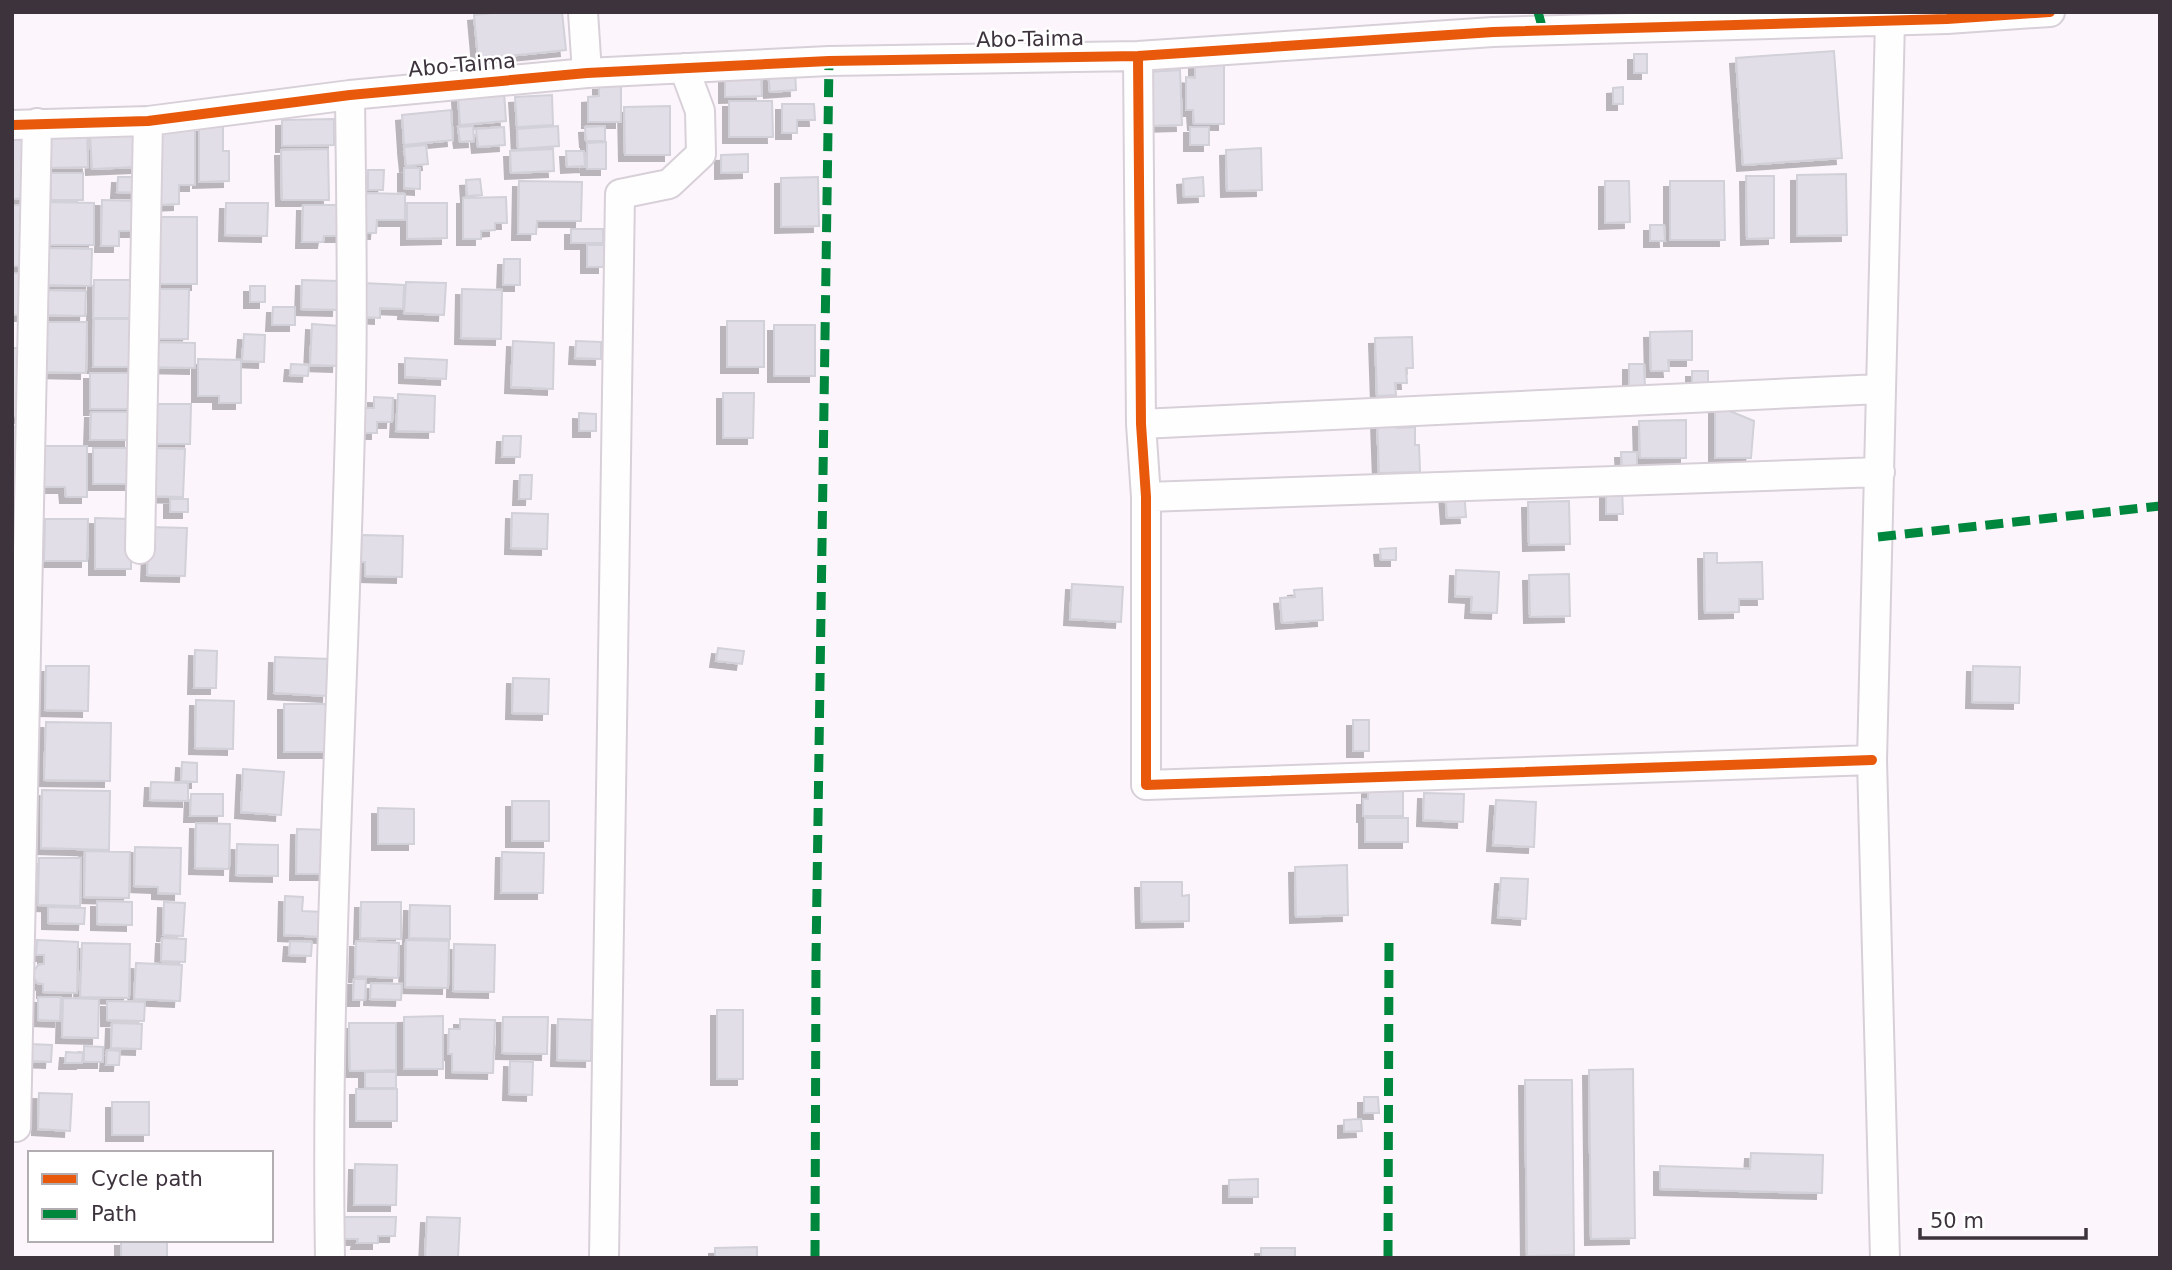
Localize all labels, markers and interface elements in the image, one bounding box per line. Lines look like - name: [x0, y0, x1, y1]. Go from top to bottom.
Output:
- street label: Abo-Taima: [976, 26, 1084, 52]
- street label: Abo-Taima: [407, 48, 517, 82]
- legend: [28, 1151, 273, 1242]
- text: Cycle path: [91, 1167, 203, 1191]
- scale bar: [1920, 1196, 2086, 1240]
- text: Path: [91, 1202, 137, 1226]
- text: 50 m: [1930, 1209, 1984, 1233]

